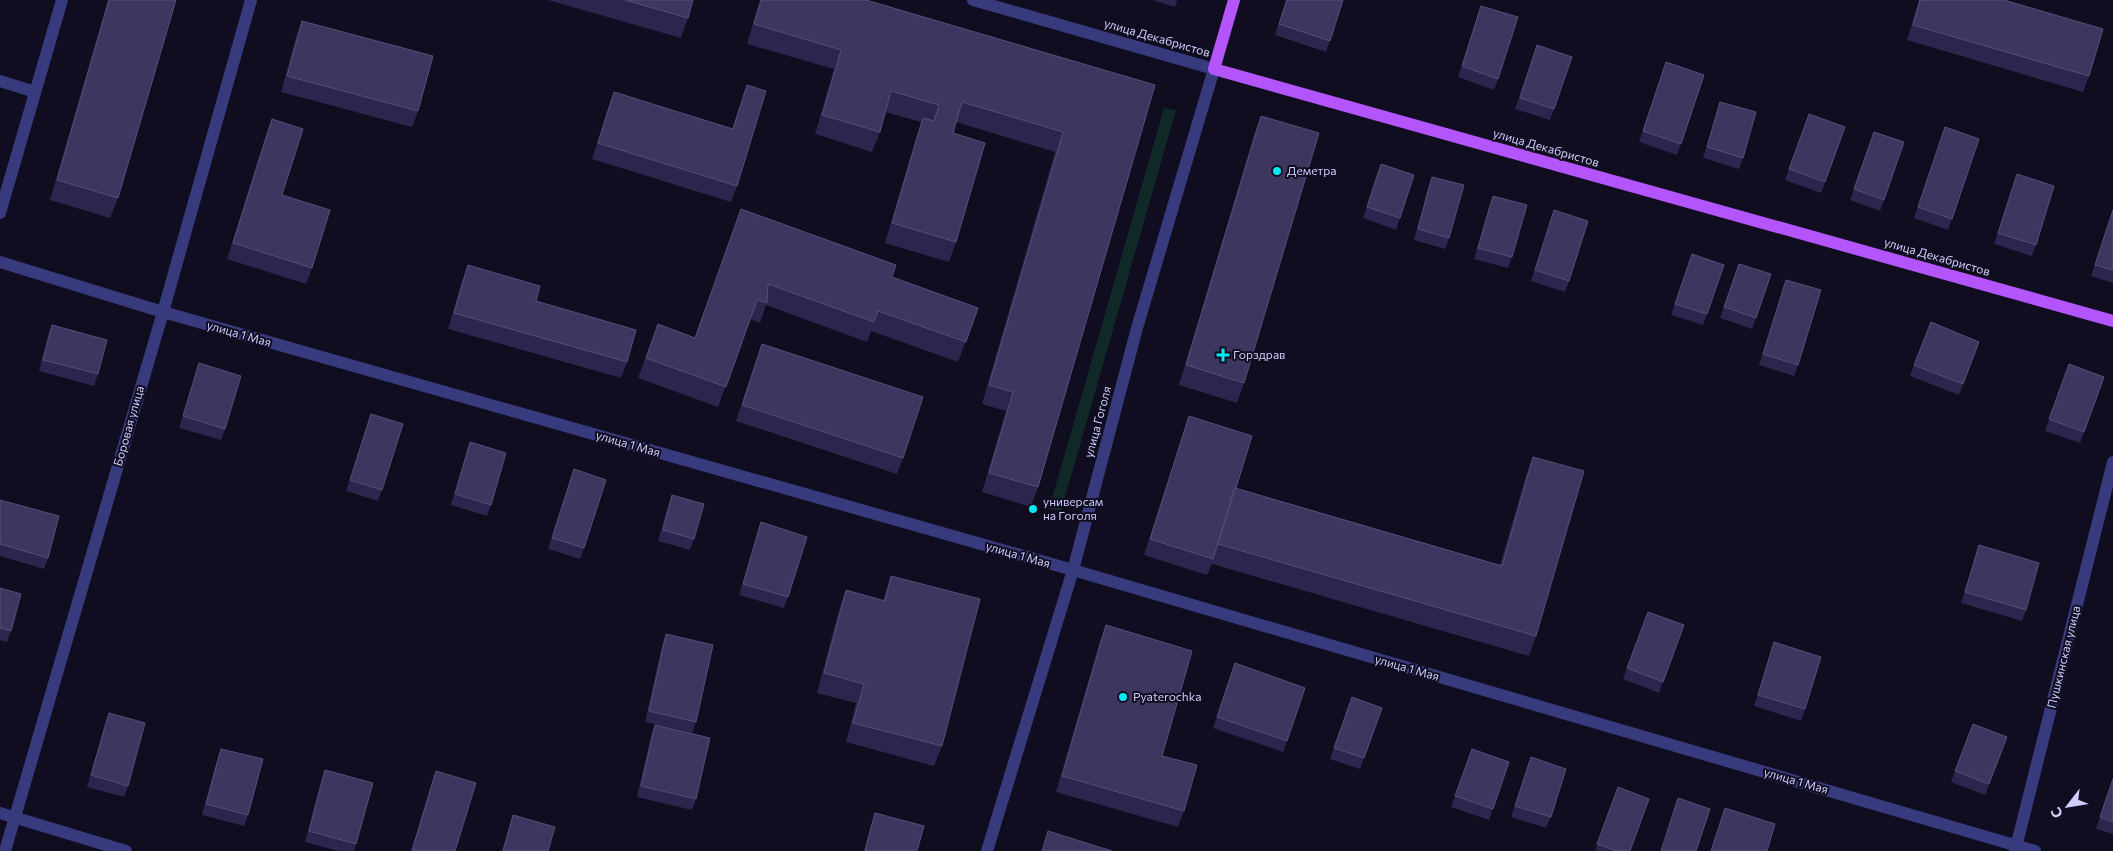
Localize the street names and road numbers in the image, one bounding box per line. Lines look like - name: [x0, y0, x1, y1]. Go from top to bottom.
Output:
- street label: улица Декабристов: [1103, 15, 1212, 59]
- street label: улица Декабристов: [1492, 125, 1601, 169]
- street label: улица Декабристов: [1883, 234, 1992, 278]
- street label: улица 1 Мая: [205, 317, 273, 349]
- street label: Боровая улица: [110, 384, 146, 468]
- street label: улица Гоголя: [1081, 384, 1113, 459]
- street label: улица 1 Мая: [594, 427, 662, 459]
- street label: улица 1 Мая: [984, 538, 1052, 570]
- street label: Пушкинская улица: [2044, 604, 2083, 710]
- street label: улица 1 Мая: [1373, 651, 1441, 683]
- street label: улица 1 Мая: [1762, 764, 1830, 796]

